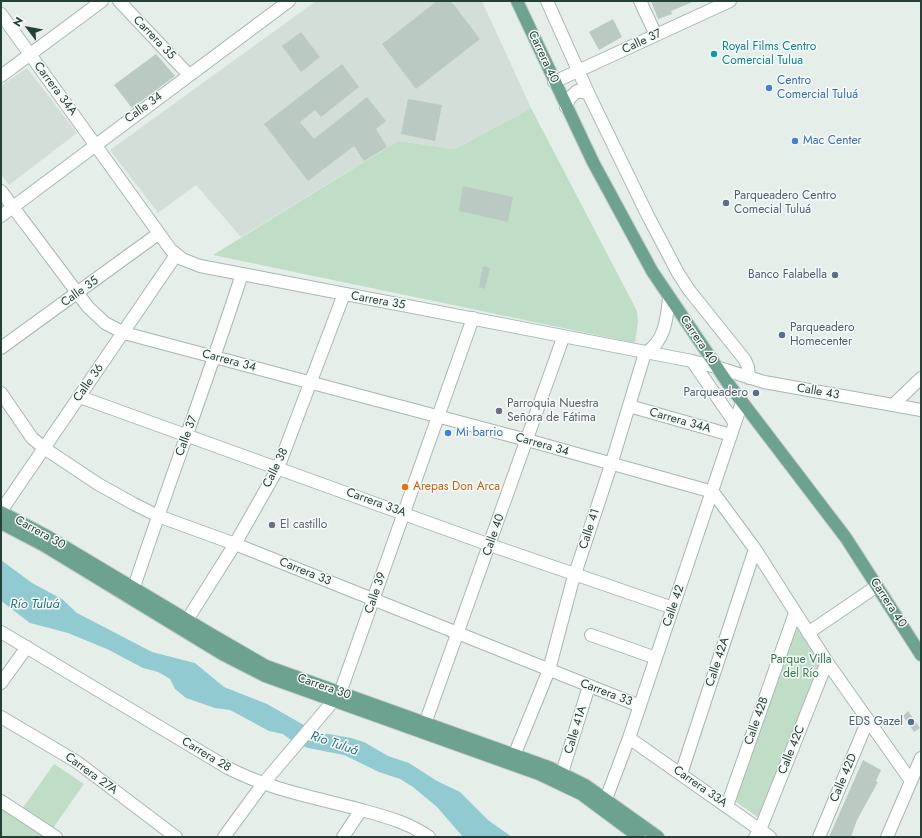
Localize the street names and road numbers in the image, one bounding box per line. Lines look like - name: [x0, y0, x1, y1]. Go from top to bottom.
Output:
- street label: Carrera 35: [130, 13, 178, 63]
- street label: Calle 37: [620, 27, 664, 57]
- street label: Carrera 40: [525, 29, 561, 85]
- street label: Carrera 34A: [30, 59, 80, 119]
- street label: Calle 34: [122, 90, 166, 126]
- street label: Calle 35: [59, 274, 101, 310]
- street label: Carrera 35: [350, 289, 406, 313]
- street label: Carrera 40: [676, 313, 720, 367]
- street label: Carrera 34: [200, 347, 258, 375]
- street label: Calle 36: [71, 361, 107, 405]
- street label: Calle 43: [796, 381, 840, 403]
- street label: Carrera 34A: [648, 405, 712, 437]
- street label: Calle 37: [173, 414, 201, 458]
- street label: Carrera 34: [513, 430, 571, 460]
- street label: Calle 38: [260, 446, 292, 490]
- street label: Carrera 33A: [344, 486, 408, 520]
- street label: Calle 41: [577, 507, 603, 551]
- street label: Calle 40: [480, 512, 508, 558]
- street label: Carrera 30: [12, 513, 68, 553]
- street label: Carrera 33: [277, 555, 333, 589]
- street label: Calle 39: [362, 570, 390, 616]
- street label: Carrera 40: [867, 576, 909, 630]
- street label: Calle 42: [660, 583, 688, 629]
- street label: Calle 42A: [703, 636, 733, 688]
- street label: Carrera 30: [295, 671, 353, 703]
- street label: Carrera 33: [578, 676, 634, 710]
- street label: Calle 42B: [742, 695, 772, 747]
- street label: Calle 41A: [562, 704, 590, 756]
- street label: Calle 42C: [776, 724, 808, 776]
- street label: Carrera 28: [179, 735, 233, 775]
- street label: Carrera 27A: [62, 750, 120, 798]
- street label: Calle 42D: [827, 752, 861, 804]
- street label: Carrera 33A: [670, 763, 730, 811]

